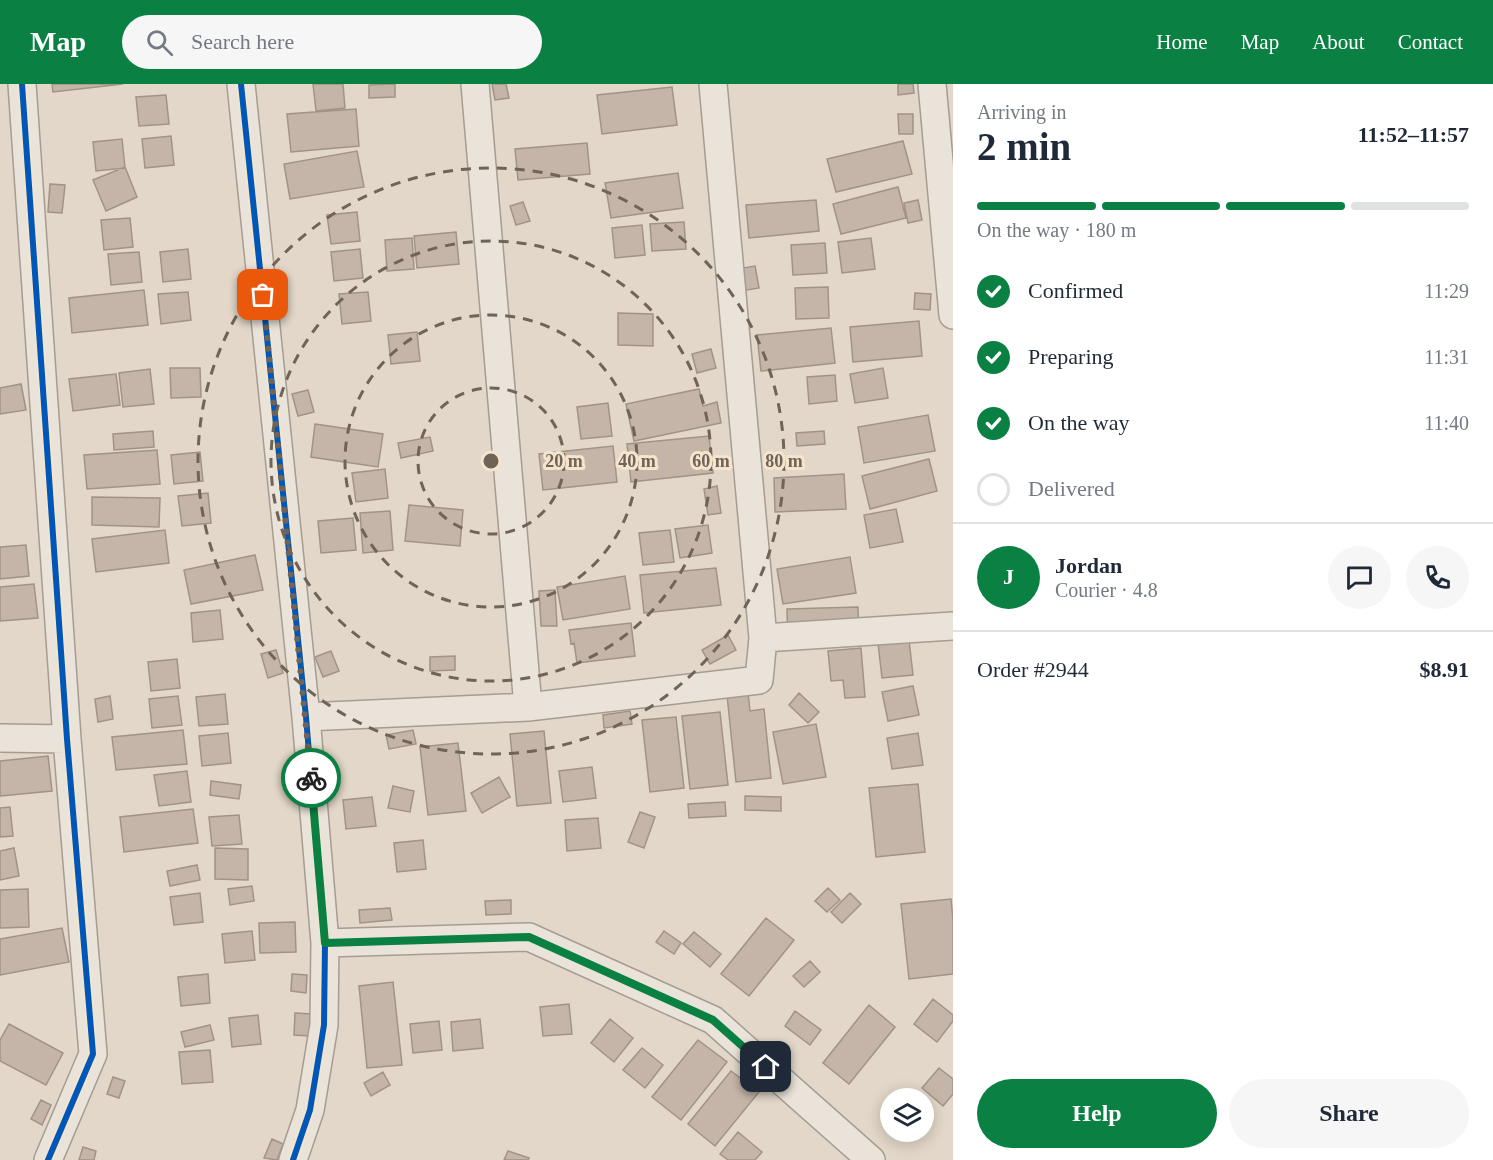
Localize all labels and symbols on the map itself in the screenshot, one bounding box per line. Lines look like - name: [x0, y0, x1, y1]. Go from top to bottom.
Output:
- pin: [237, 269, 288, 320]
- centre of rings: [481, 451, 501, 471]
- text: 20 m: [545, 451, 583, 471]
- text: 40 m: [618, 451, 656, 471]
- text: 60 m: [692, 451, 730, 471]
- text: 80 m: [765, 451, 803, 471]
- courier: [281, 748, 341, 808]
- pin: [740, 1041, 791, 1092]

